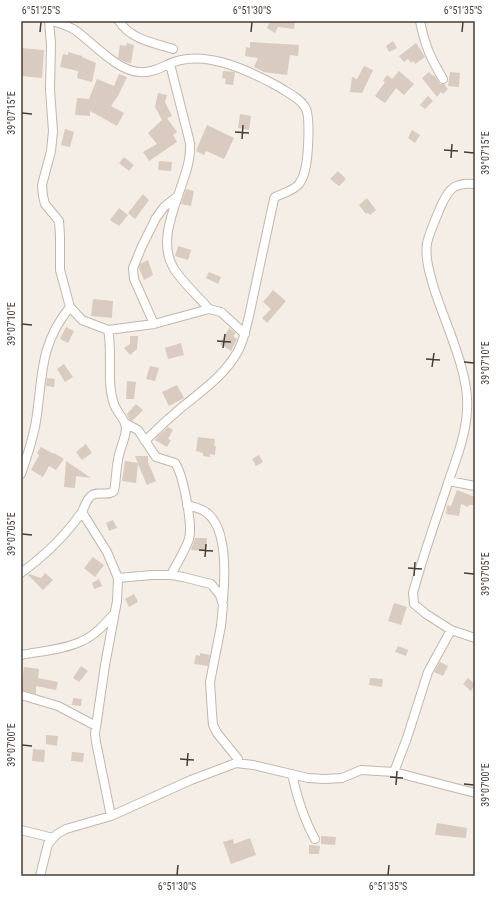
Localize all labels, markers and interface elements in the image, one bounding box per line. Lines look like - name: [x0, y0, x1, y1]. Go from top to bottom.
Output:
- text: 6°51'25"S: [22, 5, 60, 16]
- text: 6°51'30"S: [233, 5, 271, 16]
- text: 6°51'35"S: [444, 5, 482, 16]
- text: 39°07'15"E: [6, 91, 17, 135]
- text: 39°07'15"E: [480, 131, 491, 175]
- text: 39°07'10"E: [6, 302, 17, 346]
- text: 39°07'10"E: [480, 341, 491, 385]
- text: 39°07'05"E: [6, 512, 17, 556]
- text: 39°07'05"E: [480, 552, 491, 596]
- text: 39°07'00"E: [6, 723, 17, 767]
- text: 39°07'00"E: [480, 763, 491, 807]
- text: 6°51'30"S: [158, 881, 196, 892]
- text: 6°51'35"S: [369, 881, 407, 892]

